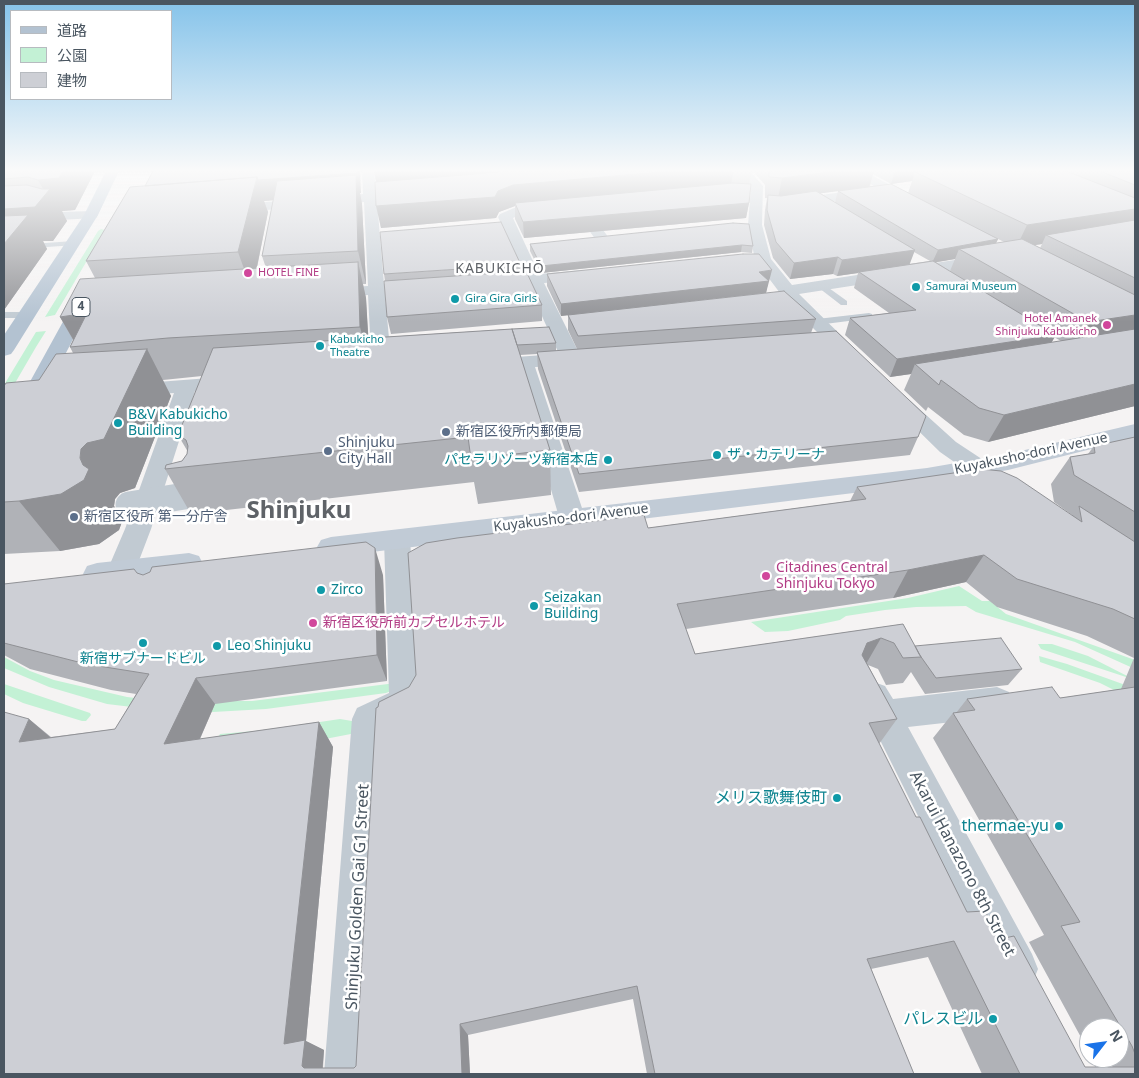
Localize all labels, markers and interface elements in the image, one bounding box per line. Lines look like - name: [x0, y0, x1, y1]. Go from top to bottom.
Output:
- legend: [10, 10, 172, 100]
- text: 道路: [57, 20, 87, 40]
- text: 公園: [57, 45, 87, 65]
- text: 建物: [57, 70, 87, 90]
- district label: KABUKICHŌ: [454, 261, 546, 277]
- place label: HOTEL FINE: [258, 266, 319, 280]
- marker: HOTEL FINE: [242, 267, 254, 279]
- place label: Samurai Museum: [926, 280, 1017, 294]
- marker: Samurai Museum: [910, 281, 922, 293]
- place label: Gira Gira Girls: [465, 292, 537, 306]
- marker: Gira Gira Girls: [449, 293, 461, 305]
- road number: 4: [72, 298, 90, 316]
- place label: Hotel Amanek Shinjuku Kabukicho: [995, 312, 1097, 338]
- marker: Hotel Amanek Shinjuku Kabukicho: [1101, 319, 1113, 331]
- place label: Kabukicho Theatre: [330, 333, 384, 359]
- marker: Kabukicho Theatre: [314, 340, 326, 352]
- place label: B&V Kabukicho Building: [128, 407, 228, 440]
- marker: B&V Kabukicho Building: [112, 417, 124, 429]
- place label: 新宿区役所内郵便局: [456, 424, 582, 440]
- marker: 新宿区役所内郵便局: [440, 426, 452, 438]
- street label: Kuyakusho-dori Avenue: [953, 430, 1109, 478]
- place label: Shinjuku City Hall: [338, 435, 395, 468]
- marker: Shinjuku City Hall: [322, 445, 334, 457]
- place label: ザ・カテリーナ: [727, 447, 825, 463]
- marker: ザ・カテリーナ: [711, 449, 723, 461]
- place label: パセラリゾーツ新宿本店: [444, 452, 598, 468]
- marker: パセラリゾーツ新宿本店: [602, 454, 614, 466]
- district label: Shinjuku: [247, 497, 351, 525]
- street label: Kuyakusho-dori Avenue: [493, 500, 649, 536]
- place label: 新宿区役所 第一分庁舎: [84, 509, 228, 525]
- marker: 新宿区役所 第一分庁舎: [68, 511, 80, 523]
- place label: Citadines Central Shinjuku Tokyo: [776, 560, 888, 592]
- marker: Citadines Central Shinjuku Tokyo: [760, 570, 772, 582]
- place label: Zirco: [331, 582, 363, 598]
- marker: Zirco: [315, 584, 327, 596]
- place label: Seizakan Building: [544, 590, 602, 622]
- marker: Seizakan Building: [528, 600, 540, 612]
- place label: 新宿区役所前カプセルホテル: [323, 615, 505, 631]
- marker: 新宿区役所前カプセルホテル: [307, 617, 319, 629]
- marker: 新宿サブナードビル: [137, 637, 149, 649]
- place label: Leo Shinjuku: [227, 638, 311, 654]
- marker: Leo Shinjuku: [211, 640, 223, 652]
- place label: 新宿サブナードビル: [80, 651, 206, 667]
- street label: Akarui Hanazono 8th Street: [905, 768, 1019, 960]
- street label: Shinjuku Golden Gai G1 Street: [342, 784, 374, 1010]
- place label: メリス歌舞伎町: [715, 788, 827, 808]
- marker: メリス歌舞伎町: [831, 792, 843, 804]
- place label: thermae-yu: [962, 816, 1049, 836]
- marker: thermae-yu: [1053, 820, 1065, 832]
- place label: パレスビル: [903, 1009, 983, 1029]
- marker: パレスビル: [987, 1013, 999, 1025]
- north arrow: [1079, 1018, 1129, 1068]
- text: N: [1105, 1026, 1128, 1045]

